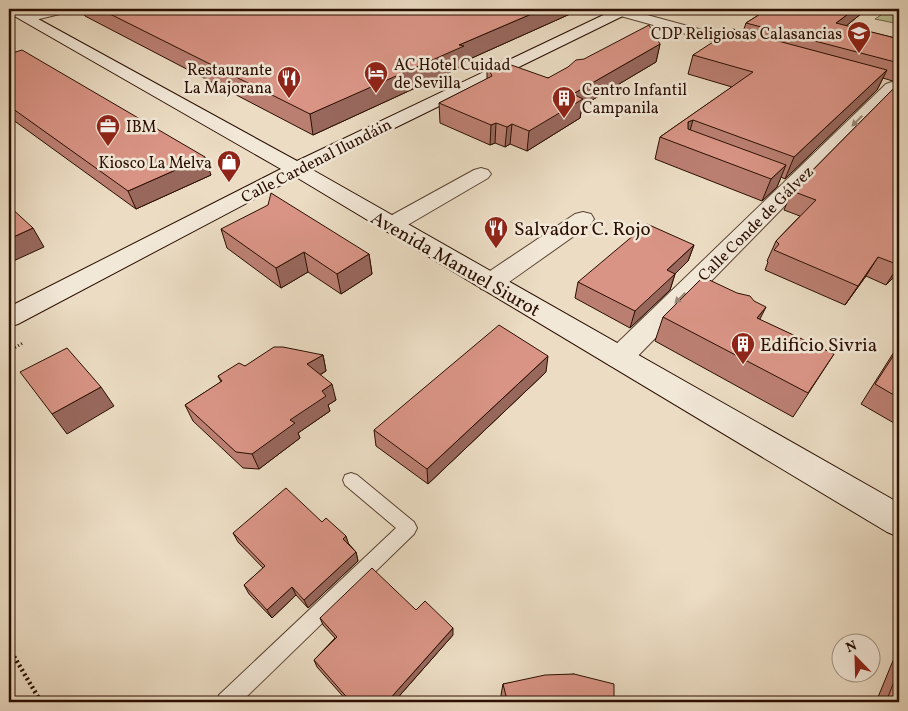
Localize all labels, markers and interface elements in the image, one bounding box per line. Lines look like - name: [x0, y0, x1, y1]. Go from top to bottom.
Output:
- school or university icon: CDP Religiosas Calasancias: [846, 20, 872, 54]
- place label: CDP Religiosas Calasancias: [651, 24, 842, 46]
- place label: AC Hotel Cuidad de Sevilla: [394, 55, 510, 95]
- place label: Restaurante La Majorana: [184, 60, 272, 100]
- hotel icon: AC Hotel Cuidad de Sevilla: [363, 60, 389, 94]
- restaurant icon: Restaurante La Majorana: [276, 65, 302, 99]
- place label: Centro Infantil Campanila: [582, 80, 687, 120]
- building icon: Centro Infantil Campanila: [551, 85, 577, 119]
- office icon: IBM: [95, 113, 121, 147]
- street label: Calle Cardenal Ilundáin: [238, 114, 396, 209]
- one-way arrow: [851, 115, 863, 127]
- place label: IBM: [126, 117, 156, 139]
- shop icon: Kiosco La Melva: [216, 149, 242, 183]
- place label: Kiosco La Melva: [99, 153, 212, 175]
- street label: Calle Conde de Gálvez: [694, 162, 819, 287]
- street label: Avenida Manuel Siurot: [366, 206, 545, 324]
- restaurant icon: Salvador C. Rojo: [483, 215, 509, 249]
- place label: Salvador C. Rojo: [514, 217, 651, 243]
- one-way arrow: [674, 292, 686, 304]
- building icon: Edificio Sivria: [730, 331, 756, 365]
- place label: Edificio Sivria: [760, 333, 877, 359]
- north arrow: [830, 634, 880, 684]
- text: N: [843, 637, 860, 658]

